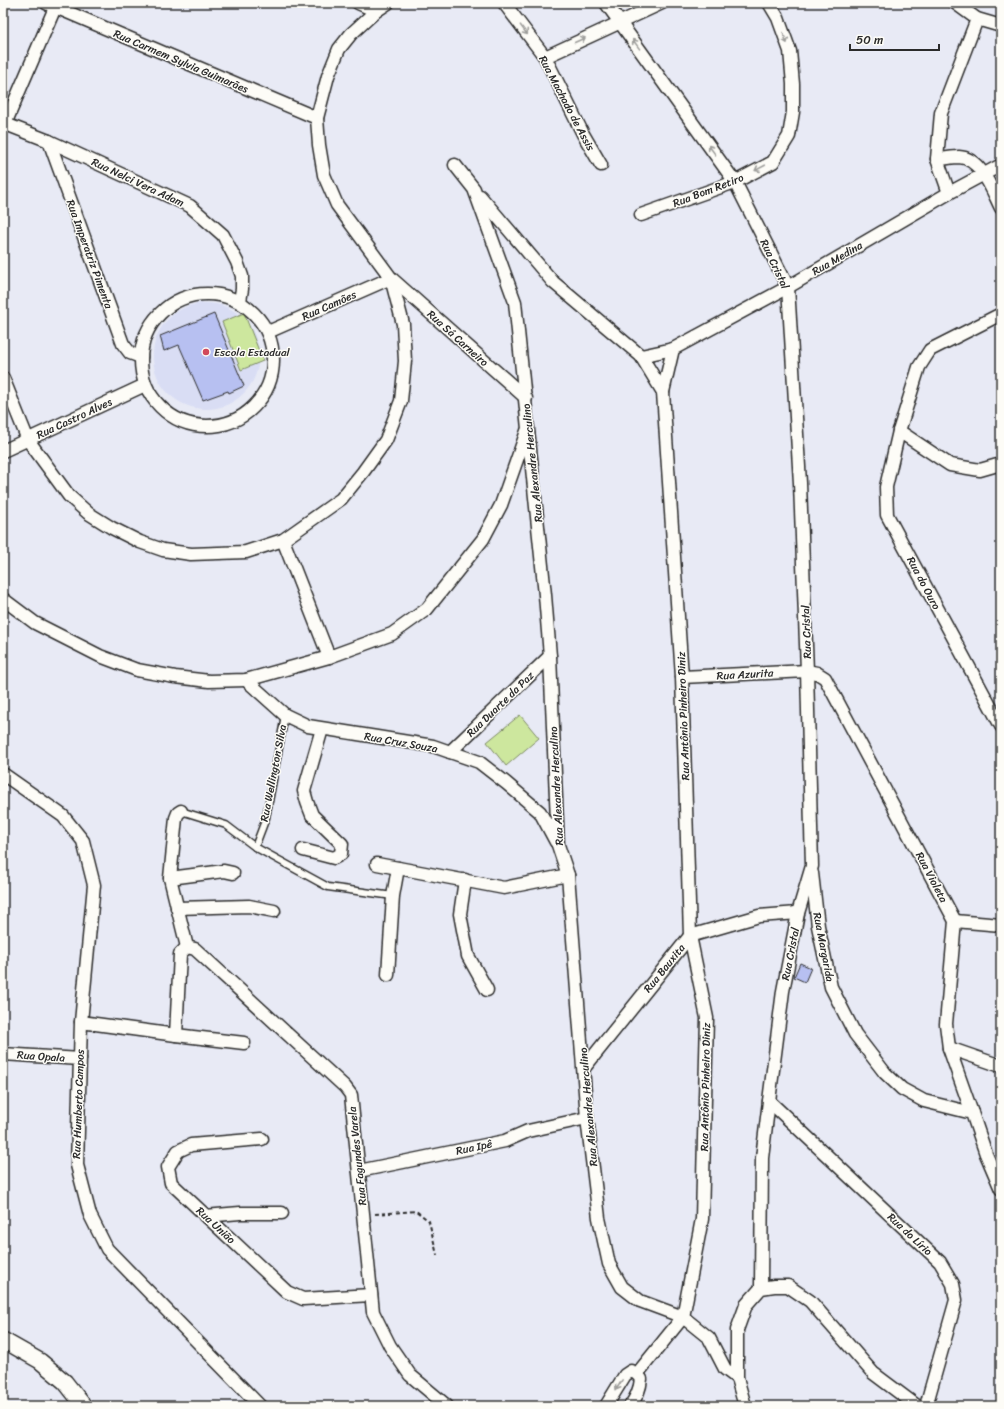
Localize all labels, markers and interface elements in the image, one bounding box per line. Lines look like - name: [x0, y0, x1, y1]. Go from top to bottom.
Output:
- street label: Rua Carmem Sylvia Guimarães: [110, 24, 252, 99]
- one-way arrow: [520, 24, 528, 35]
- scale bar: [850, 26, 939, 52]
- text: 50 m: [856, 29, 883, 51]
- one-way arrow: [782, 32, 790, 44]
- one-way arrow: [574, 36, 586, 43]
- one-way arrow: [632, 39, 640, 50]
- street label: Rua Machado de Assis: [533, 52, 600, 155]
- one-way arrow: [708, 145, 716, 156]
- street label: Rua Nelci Vera Adam: [88, 153, 188, 213]
- one-way arrow: [754, 165, 766, 173]
- street label: Rua Bom Retiro: [670, 168, 747, 213]
- street label: Rua Imperatriz Pimenta: [61, 197, 118, 312]
- street label: Rua Cristal: [755, 236, 795, 293]
- street label: Rua Medina: [808, 236, 867, 281]
- street label: Rua Camões: [299, 285, 360, 326]
- street label: Rua Sá Carneiro: [423, 305, 493, 372]
- place label: Escola Estadual: [214, 343, 290, 362]
- marker: Escola Estadual: [201, 347, 211, 357]
- street label: Rua Castro Alves: [33, 392, 116, 444]
- street label: Rua Alexandre Herculino: [517, 402, 548, 523]
- street label: Rua do Ouro: [902, 553, 946, 614]
- street label: Rua Cristal: [796, 604, 817, 659]
- street label: Rua Antônio Pinheiro Diniz: [672, 651, 695, 781]
- street label: Rua Azurita: [716, 664, 774, 685]
- street label: Rua Duarte da Paz: [462, 666, 539, 742]
- street label: Rua Wellington Silva: [255, 722, 292, 823]
- street label: Rua Alexandre Herculino: [544, 725, 569, 846]
- street label: Rua Cruz Souza: [363, 727, 440, 758]
- street label: Rua Violeta: [910, 848, 953, 906]
- street label: Rua Margarida: [807, 911, 840, 984]
- street label: Rua Cristal: [776, 925, 805, 982]
- street label: Rua Bauxita: [639, 939, 690, 997]
- street label: Rua Antônio Pinheiro Diniz: [695, 1022, 716, 1152]
- street label: Rua Opala: [16, 1045, 66, 1068]
- street label: Rua Alexandre Herculino: [574, 1046, 603, 1167]
- street label: Rua Humberto Campos: [67, 1048, 90, 1159]
- street label: Rua Fagundes Varela: [343, 1105, 372, 1206]
- street label: Rua Ipê: [454, 1134, 494, 1161]
- street label: Rua União: [192, 1202, 240, 1249]
- street label: Rua do Lírio: [883, 1208, 937, 1261]
- one-way arrow: [615, 1379, 623, 1390]

